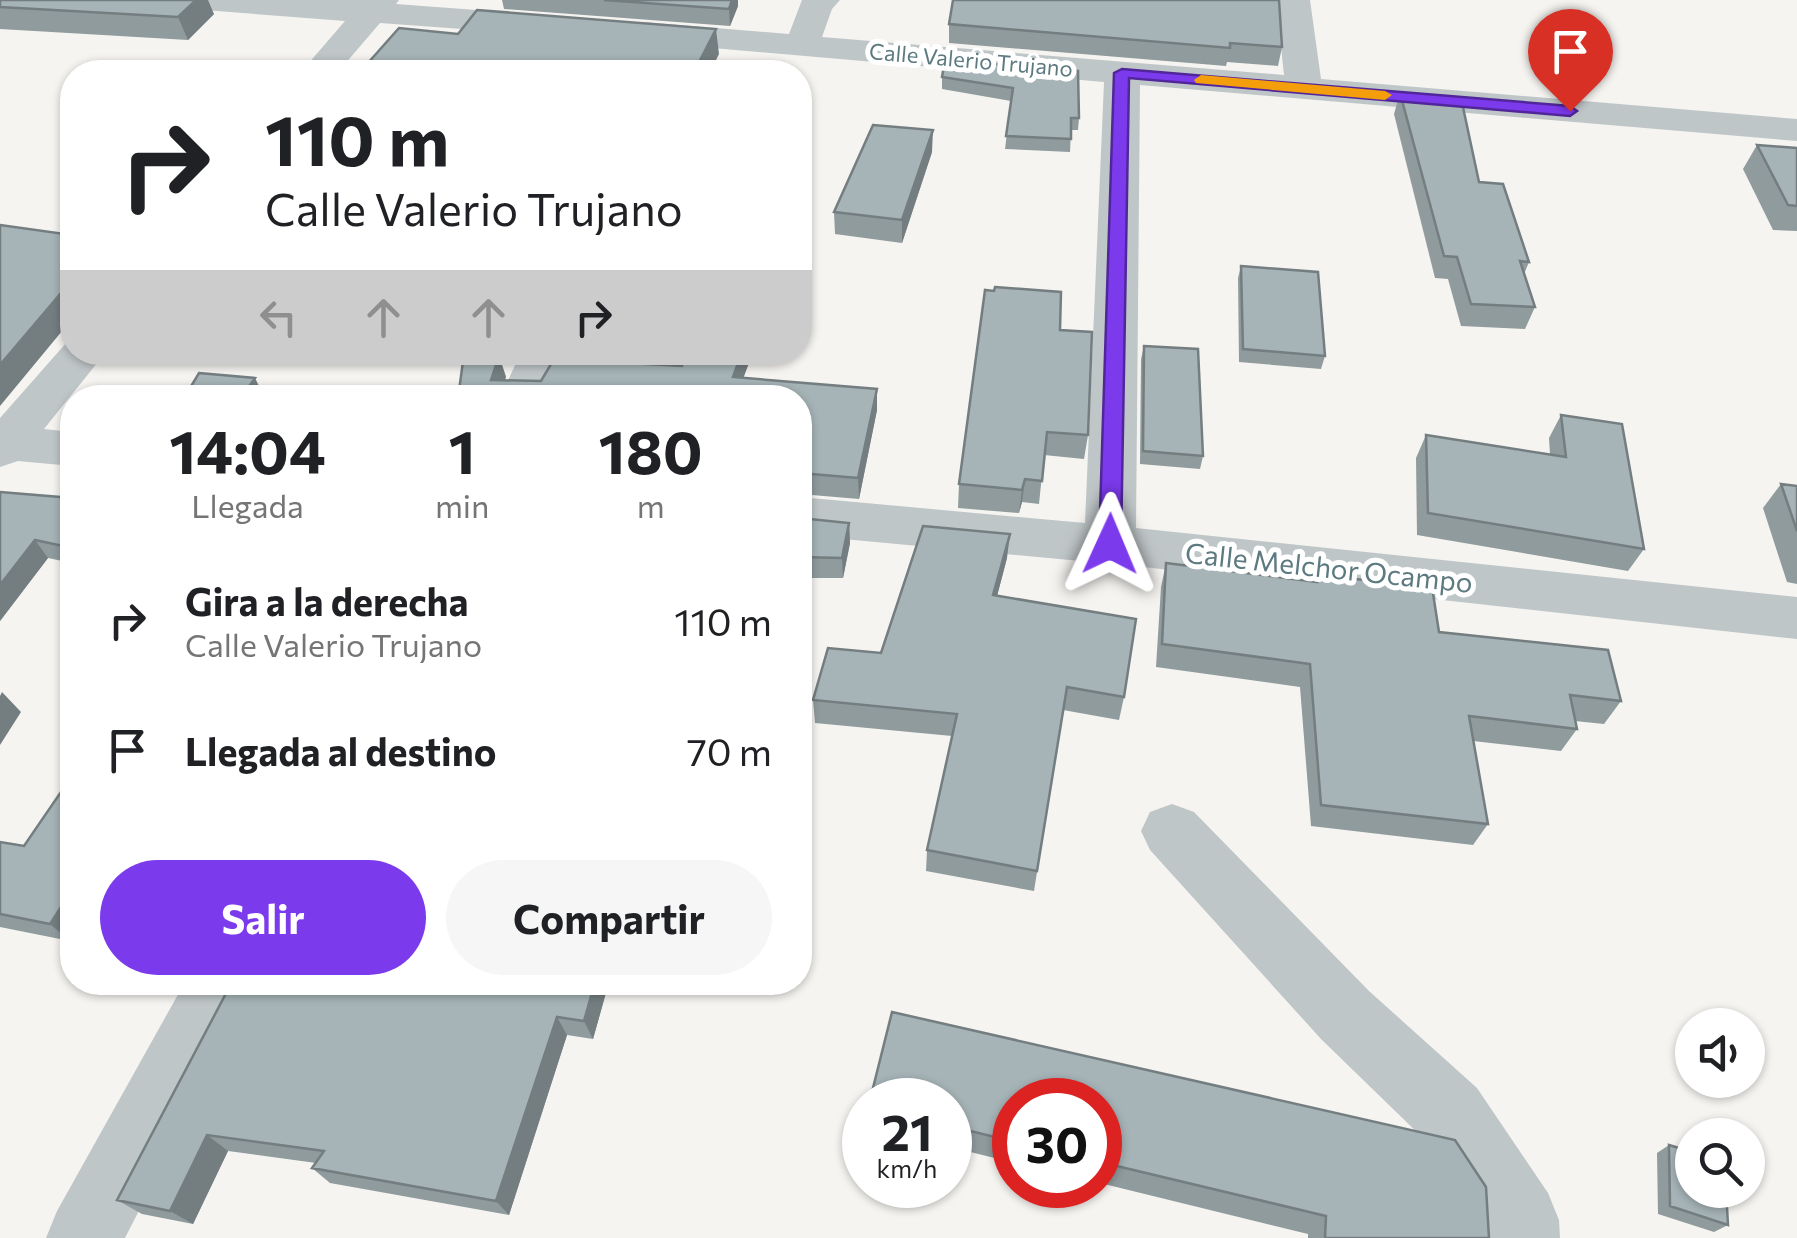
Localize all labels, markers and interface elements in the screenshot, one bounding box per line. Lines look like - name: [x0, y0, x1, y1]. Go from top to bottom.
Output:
- pin: [1528, 9, 1613, 112]
- icon: arrive: [1543, 24, 1598, 79]
- street label: Calle Valerio Trujano: [868, 37, 1074, 82]
- text: 110 m: [265, 95, 449, 180]
- icon: right: [100, 100, 230, 230]
- text: Calle Valerio Trujano: [265, 180, 683, 235]
- icon: left: [251, 290, 306, 345]
- icon: ahead: [356, 290, 411, 345]
- icon: ahead: [461, 290, 516, 345]
- icon: right: [566, 290, 621, 345]
- text: 14:04: [169, 413, 326, 486]
- text: 1: [449, 413, 476, 486]
- text: 180: [599, 413, 703, 486]
- text: Llegada: [191, 485, 304, 525]
- text: min: [435, 485, 489, 525]
- text: m: [637, 485, 665, 525]
- position arrow: [1058, 492, 1162, 596]
- street label: Calle Melchor Ocampo: [1184, 535, 1475, 599]
- text: Gira a la derecha: [185, 577, 469, 624]
- icon: right: [100, 593, 155, 648]
- text: 110 m: [674, 597, 772, 644]
- text: Calle Valerio Trujano: [185, 624, 482, 664]
- icon: arrive: [100, 723, 155, 778]
- text: Llegada al destino: [185, 727, 496, 774]
- text: 70 m: [687, 727, 772, 774]
- button: Salir: [100, 860, 426, 975]
- button: Compartir: [446, 860, 772, 975]
- map controls: [1675, 1008, 1765, 1208]
- button: sound: [1675, 1008, 1765, 1098]
- speed limit sign: 30: [992, 1078, 1122, 1208]
- text: 21: [881, 1100, 933, 1161]
- button: search: [1675, 1118, 1765, 1208]
- text: km/h: [877, 1153, 937, 1183]

